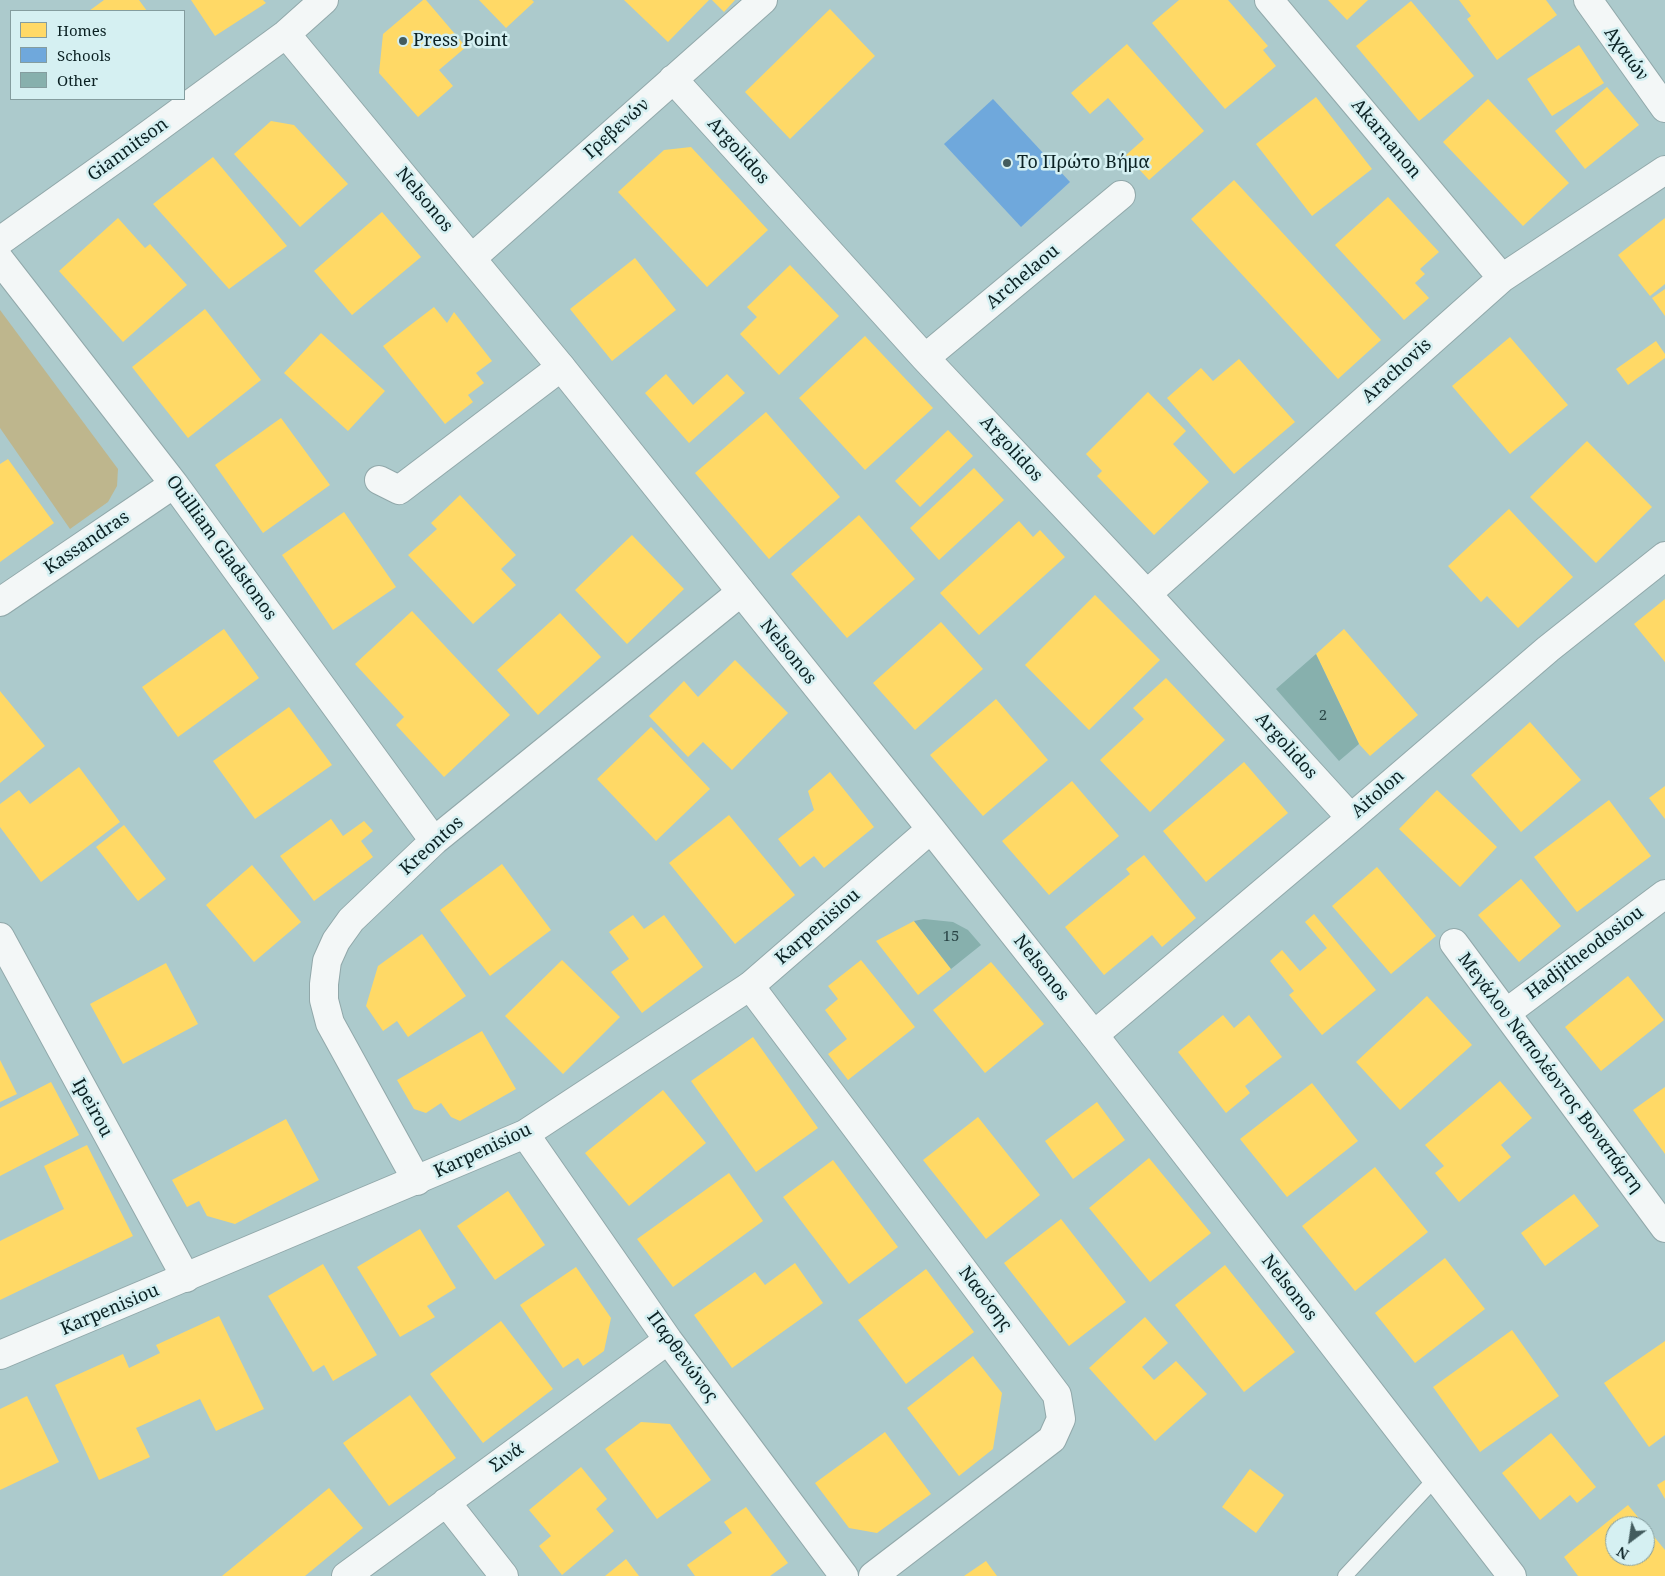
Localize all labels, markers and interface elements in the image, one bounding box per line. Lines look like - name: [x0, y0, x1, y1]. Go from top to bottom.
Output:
- legend: [10, 10, 185, 100]
- text: Homes: [57, 20, 107, 40]
- street label: Αχαιών: [1599, 23, 1653, 85]
- place label: Press Point: [413, 30, 508, 52]
- marker: Press Point: [397, 35, 409, 47]
- text: Schools: [57, 45, 111, 65]
- text: Other: [57, 70, 98, 90]
- street label: Γρεβενών: [580, 94, 654, 164]
- street label: Akarnanon: [1346, 95, 1426, 183]
- street label: Argolidos: [702, 113, 774, 189]
- street label: Giannitson: [84, 114, 172, 186]
- place label: Το Πρώτο Βήμα: [1017, 152, 1150, 174]
- marker: Το Πρώτο Βήμα: [1001, 157, 1013, 169]
- street label: Nelsonos: [391, 163, 457, 237]
- street label: Archelaou: [982, 240, 1064, 314]
- street label: Arachovis: [1358, 334, 1436, 408]
- street label: Argolidos: [975, 412, 1047, 486]
- street label: Ouilliam Gladstonos: [161, 471, 281, 625]
- street label: Kassandras: [40, 507, 134, 579]
- street label: Nelsonos: [755, 615, 821, 689]
- house number: 2: [1319, 707, 1327, 725]
- street label: Argolidos: [1250, 708, 1322, 784]
- street label: Aitolon: [1347, 765, 1409, 823]
- street label: Kreontos: [396, 812, 468, 880]
- street label: Karpenisiou: [771, 884, 865, 970]
- street label: Hadjitheodosiou: [1522, 902, 1648, 1004]
- house number: 15: [943, 928, 959, 946]
- street label: Nelsonos: [1009, 931, 1073, 1005]
- street label: Μεγάλου Ναπολέοντος Βοναπάρτη: [1453, 949, 1647, 1197]
- street label: Ipeirou: [67, 1075, 117, 1141]
- street label: Karpenisiou: [431, 1119, 535, 1183]
- street label: Nelsonos: [1257, 1251, 1321, 1325]
- street label: Ναούσης: [954, 1262, 1016, 1336]
- street label: Karpenisiou: [57, 1280, 163, 1340]
- street label: Παρθενώνος: [642, 1307, 722, 1407]
- street label: Σινά: [486, 1439, 528, 1477]
- north arrow: [1605, 1516, 1655, 1566]
- text: N: [1613, 1542, 1632, 1564]

